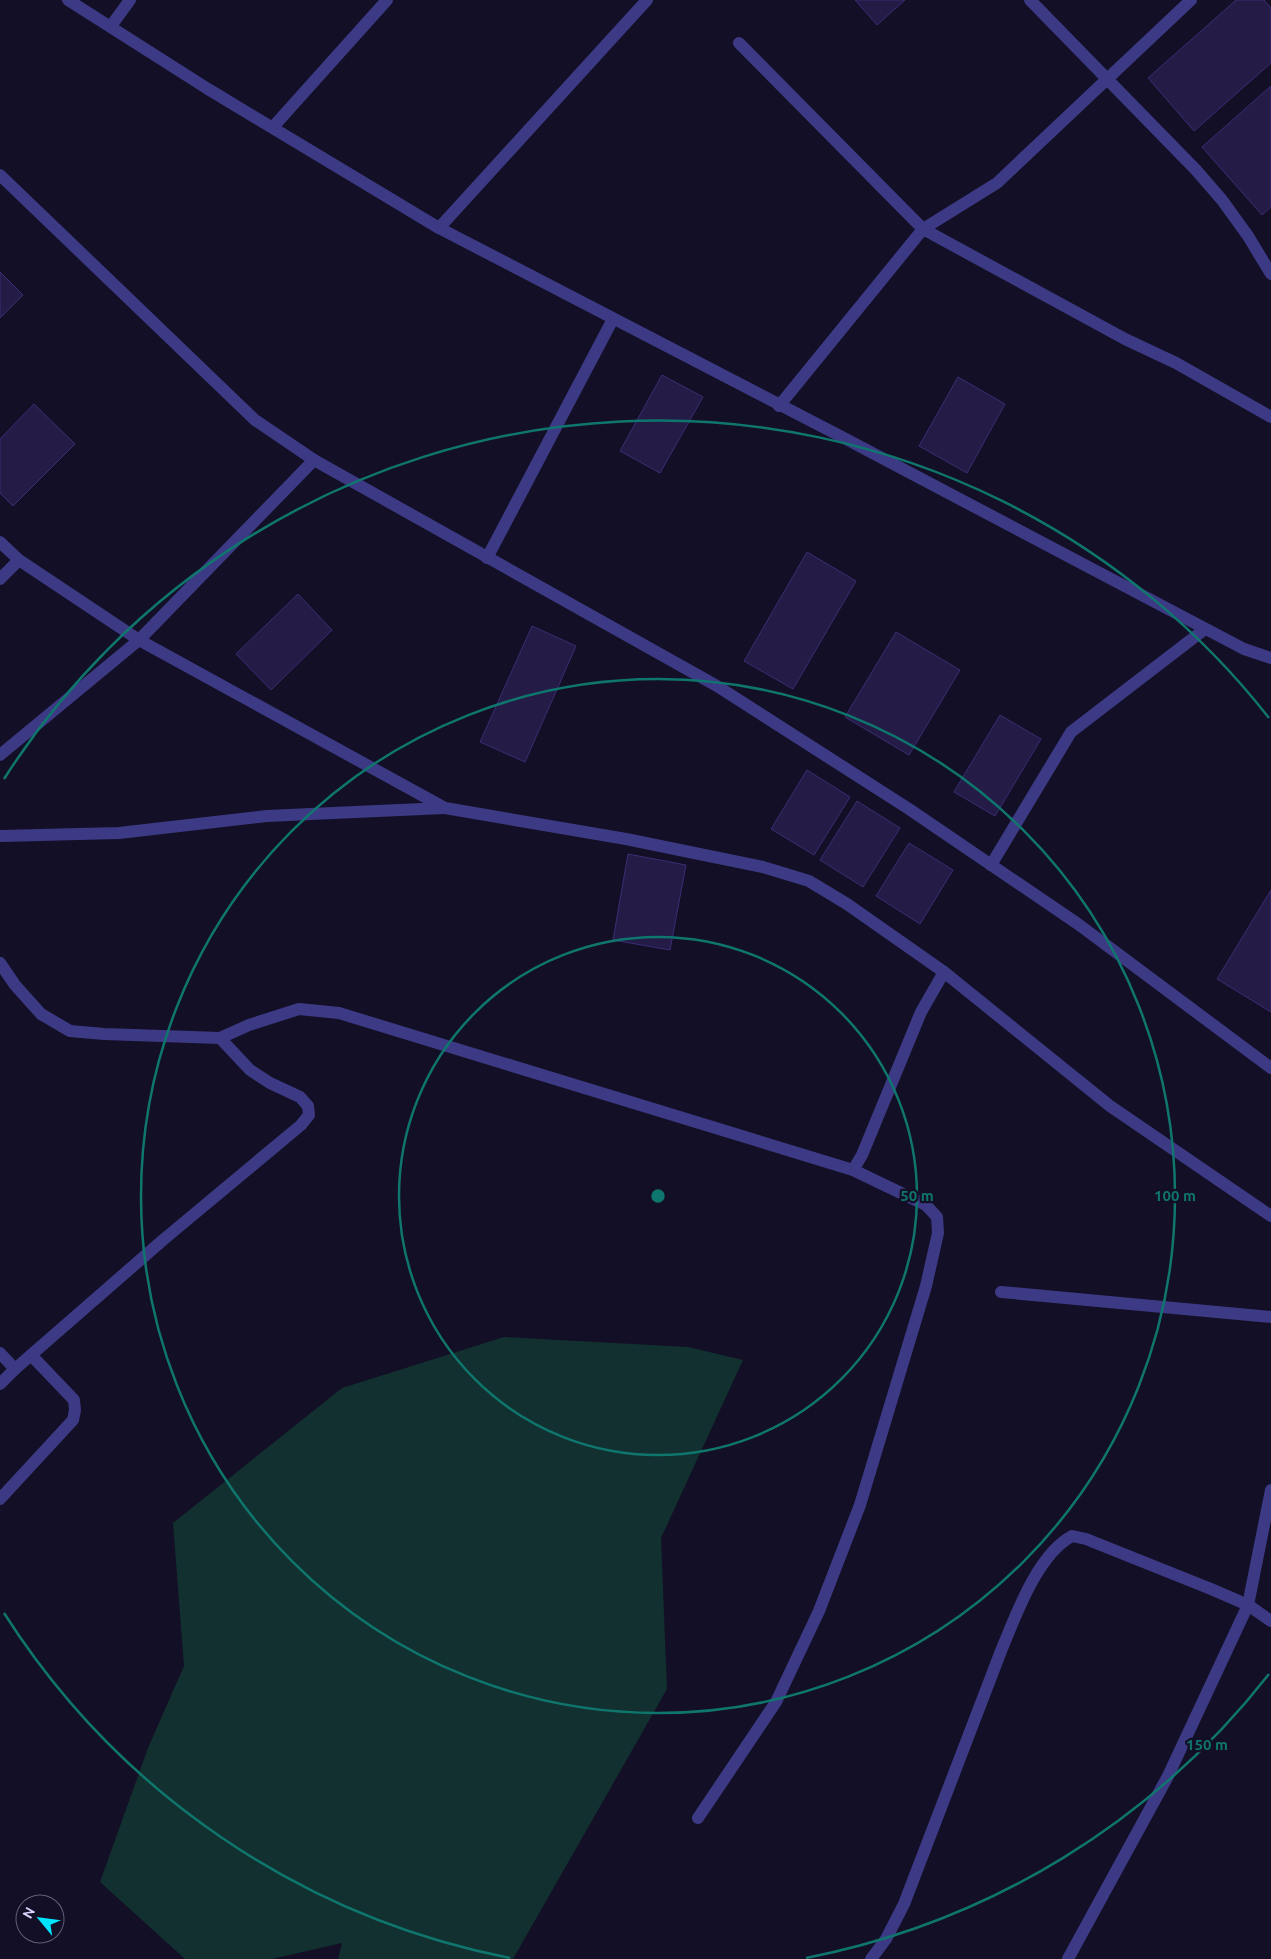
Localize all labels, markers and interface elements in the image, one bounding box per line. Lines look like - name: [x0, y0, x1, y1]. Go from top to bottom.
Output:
- centre of rings: [649, 1187, 667, 1205]
- text: 50 m: [900, 1187, 934, 1204]
- text: 100 m: [1154, 1187, 1196, 1204]
- text: 150 m: [1186, 1736, 1228, 1753]
- north arrow: [15, 1894, 65, 1944]
- text: N: [19, 1904, 38, 1921]

